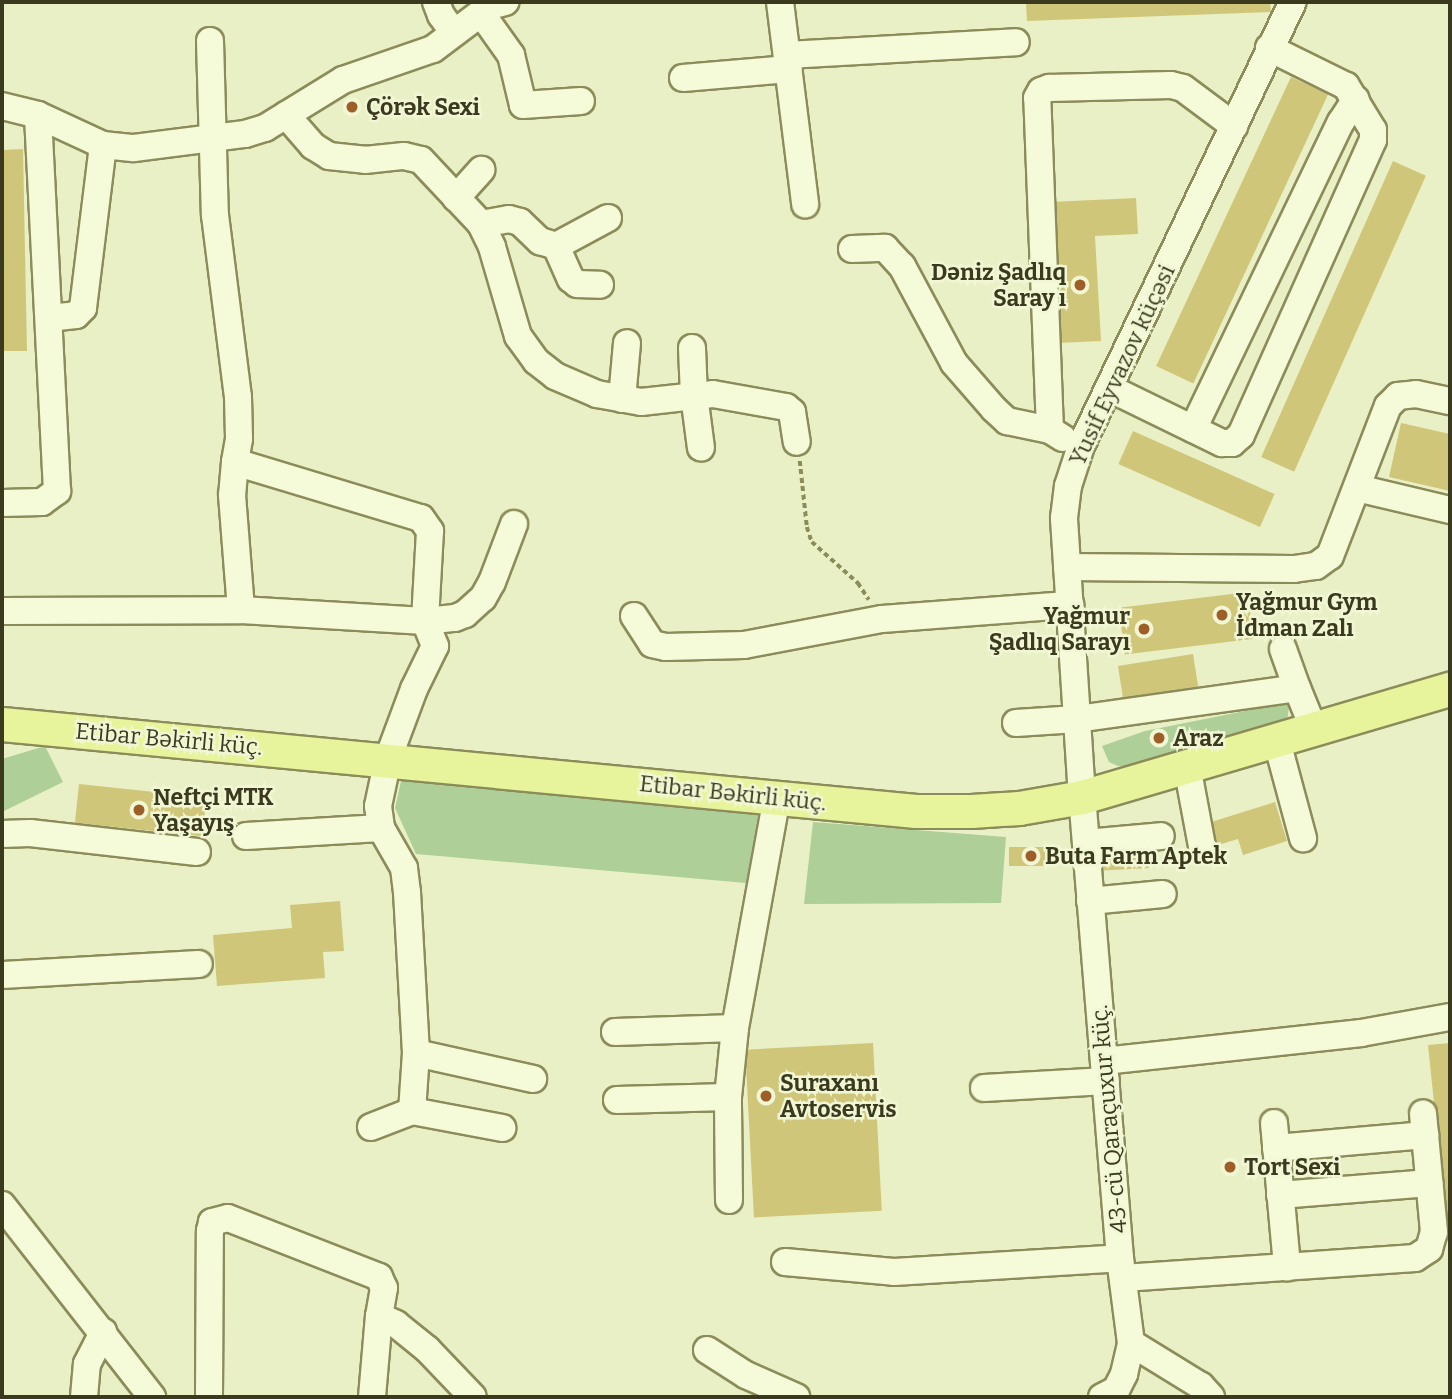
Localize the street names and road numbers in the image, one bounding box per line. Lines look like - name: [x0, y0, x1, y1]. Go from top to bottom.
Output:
- street label: Yusif Eyvazov küçəsi: [1063, 260, 1181, 470]
- street label: Etibar Bəkirli küç.: [74, 717, 264, 761]
- street label: Etibar Bəkirli küç.: [638, 769, 828, 817]
- street label: 43-cü Qaraçuxur küç.: [1085, 1004, 1133, 1234]

